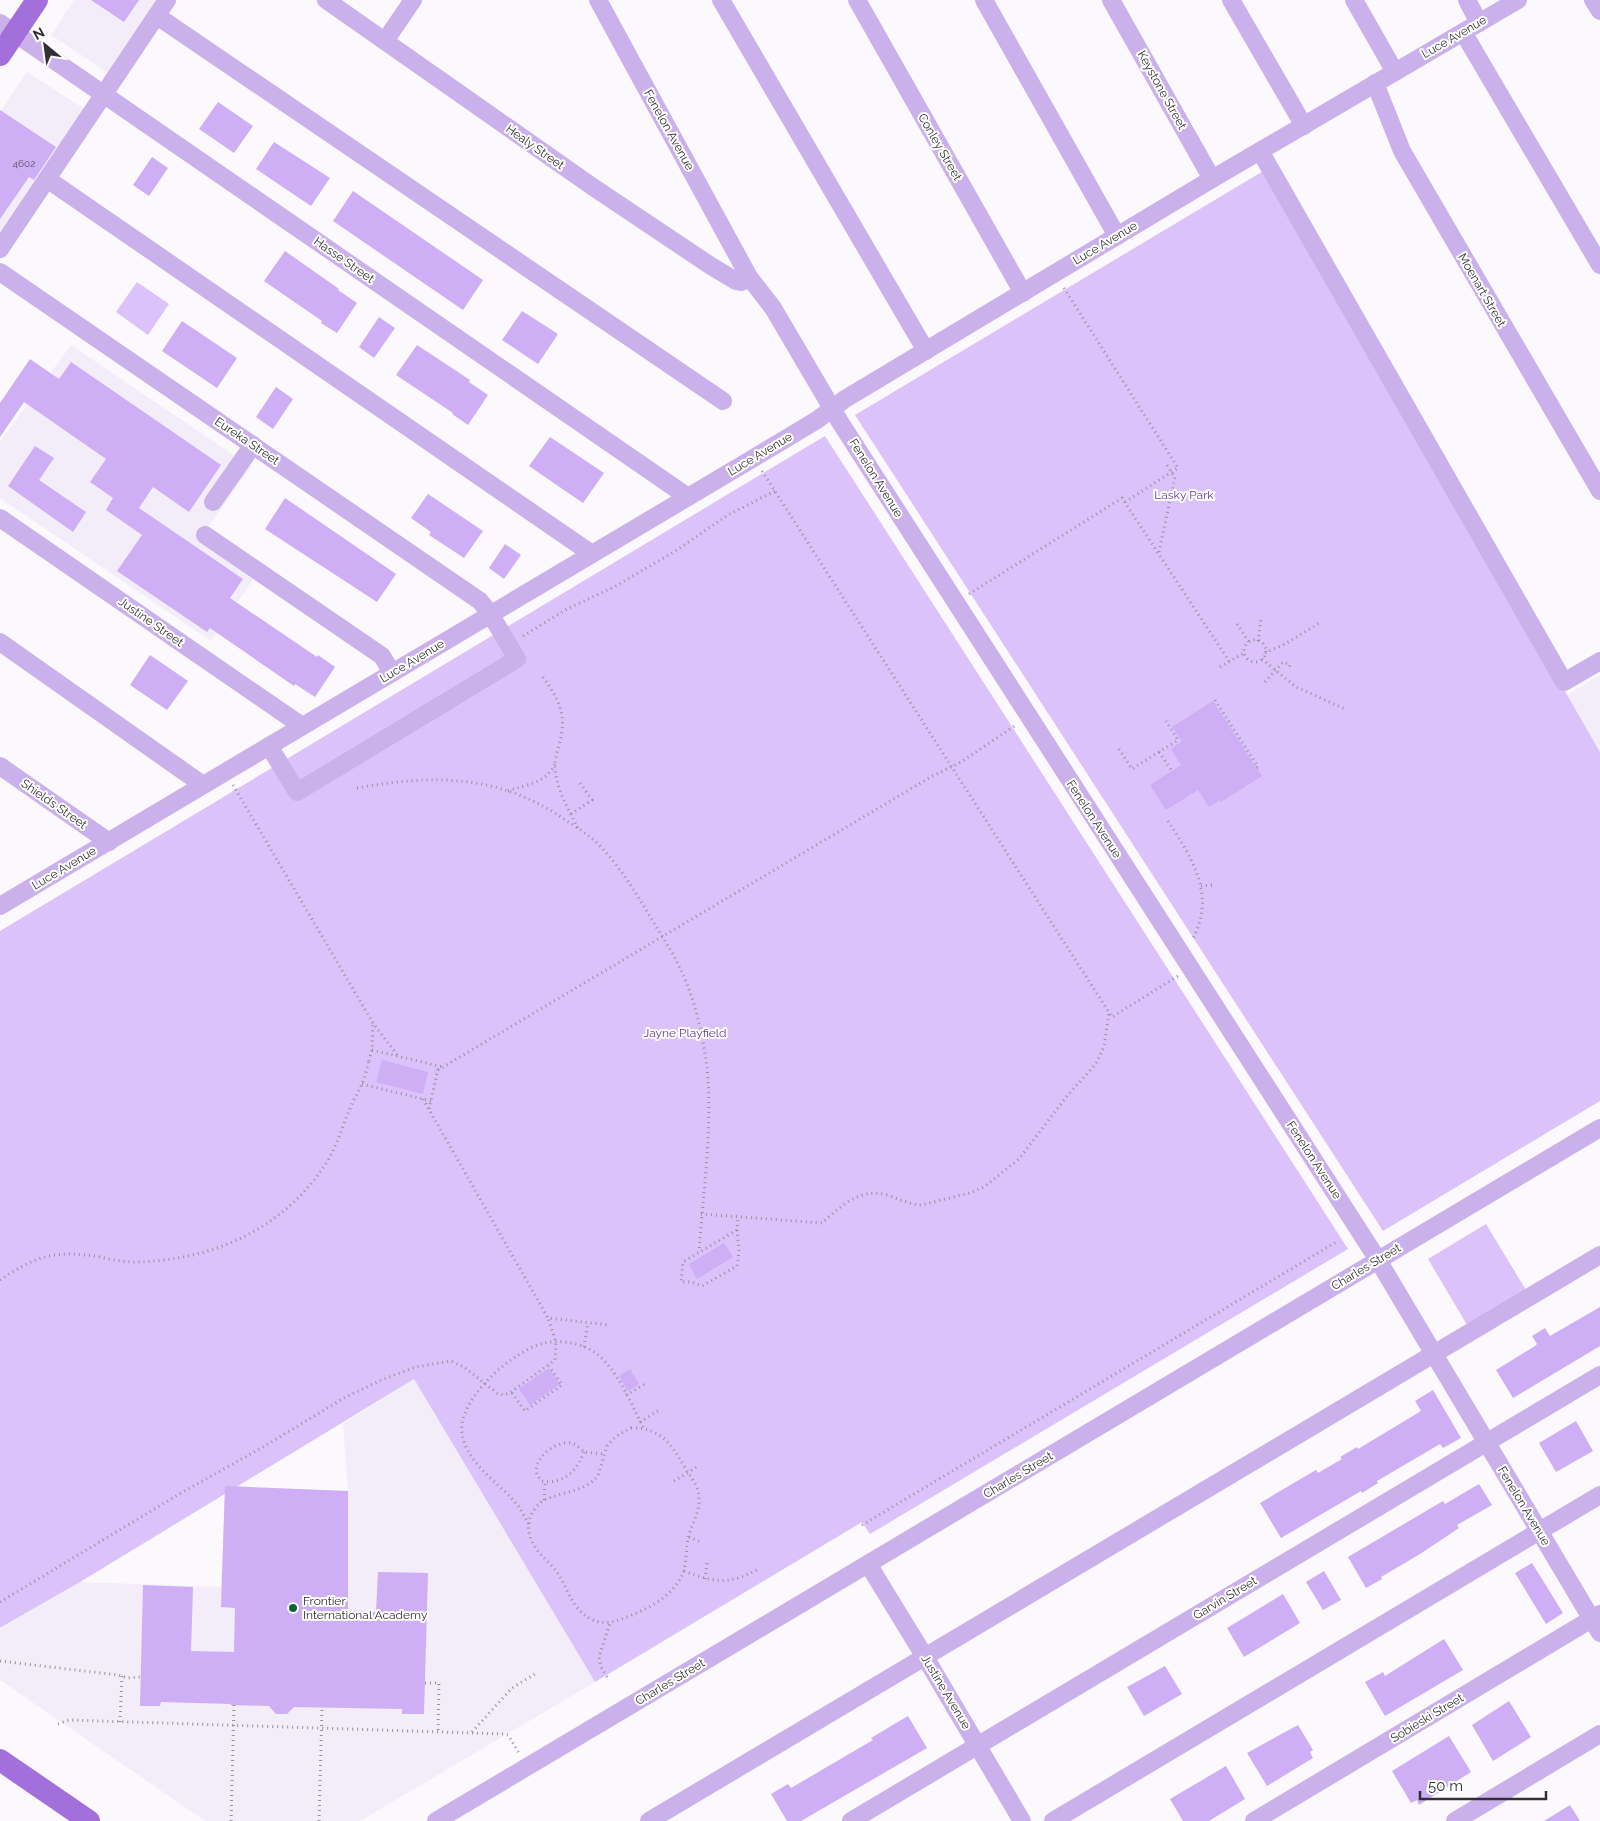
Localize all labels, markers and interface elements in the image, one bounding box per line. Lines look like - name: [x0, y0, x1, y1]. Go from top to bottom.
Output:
- street label: Luce Avenue: [1419, 13, 1489, 61]
- north arrow: [20, 20, 70, 70]
- text: N: [30, 24, 47, 43]
- street label: Keystone Street: [1135, 48, 1189, 132]
- street label: Fenelon Avenue: [641, 87, 697, 173]
- street label: Conley Street: [915, 111, 965, 183]
- street label: Healy Street: [503, 122, 567, 172]
- house number: 4602: [13, 158, 35, 169]
- street label: Luce Avenue: [1070, 218, 1140, 268]
- street label: Hasse Street: [311, 234, 377, 286]
- street label: Moenart Street: [1455, 251, 1509, 329]
- street label: Eureka Street: [212, 414, 282, 468]
- street label: Luce Avenue: [725, 429, 795, 479]
- street label: Fenelon Avenue: [846, 436, 906, 520]
- park label: Lasky Park: [1154, 488, 1214, 502]
- street label: Justine Street: [116, 595, 186, 649]
- street label: Luce Avenue: [377, 636, 447, 686]
- street label: Shields Street: [19, 776, 89, 832]
- street label: Fenelon Avenue: [1064, 777, 1124, 861]
- street label: Luce Avenue: [29, 843, 99, 893]
- park label: Jayne Playfield: [643, 1026, 727, 1040]
- street label: Fenelon Avenue: [1284, 1118, 1344, 1202]
- street label: Charles Street: [1329, 1241, 1403, 1293]
- street label: Charles Street: [981, 1449, 1055, 1501]
- street label: Fenelon Avenue: [1495, 1464, 1553, 1548]
- street label: Garvin Street: [1191, 1574, 1259, 1622]
- place label: Frontier International Academy: [303, 1594, 428, 1622]
- marker: Frontier International Academy: [287, 1602, 299, 1614]
- street label: Justine Avenue: [918, 1652, 974, 1732]
- street label: Charles Street: [633, 1656, 707, 1708]
- street label: Sobieski Street: [1388, 1691, 1466, 1745]
- scale bar: [1420, 1768, 1546, 1800]
- text: 50 m: [1428, 1777, 1463, 1795]

